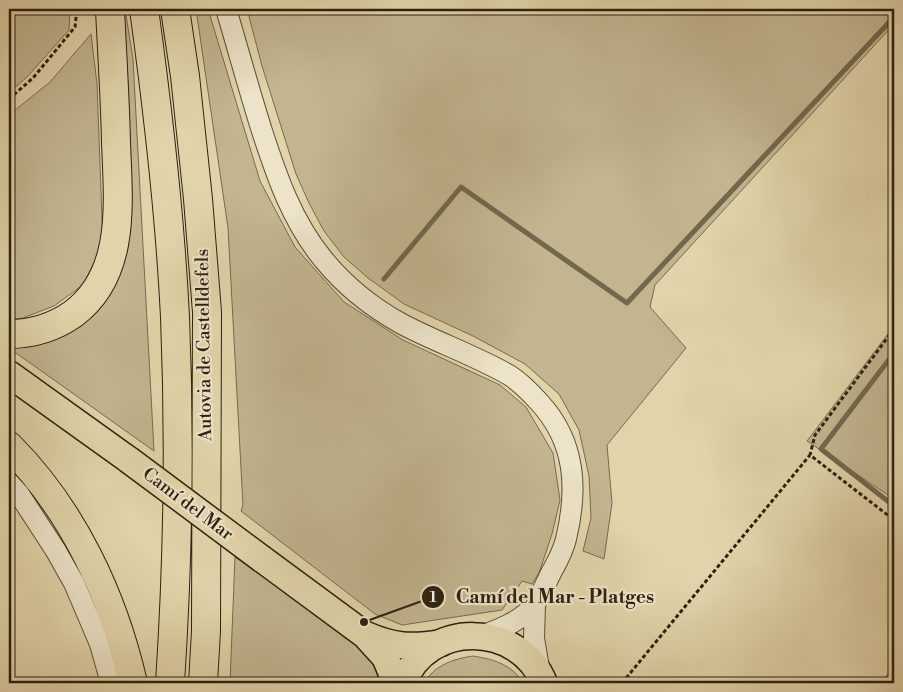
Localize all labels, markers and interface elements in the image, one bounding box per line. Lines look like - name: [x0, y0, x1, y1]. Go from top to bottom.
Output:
- street label: Autovia de Castelldefels: [191, 249, 217, 442]
- street label: Camí del Mar: [138, 462, 238, 546]
- callout: Camí del Mar - Platges: [421, 580, 664, 614]
- text: Camí del Mar - Platges: [456, 585, 654, 609]
- text: 1: [429, 588, 437, 607]

